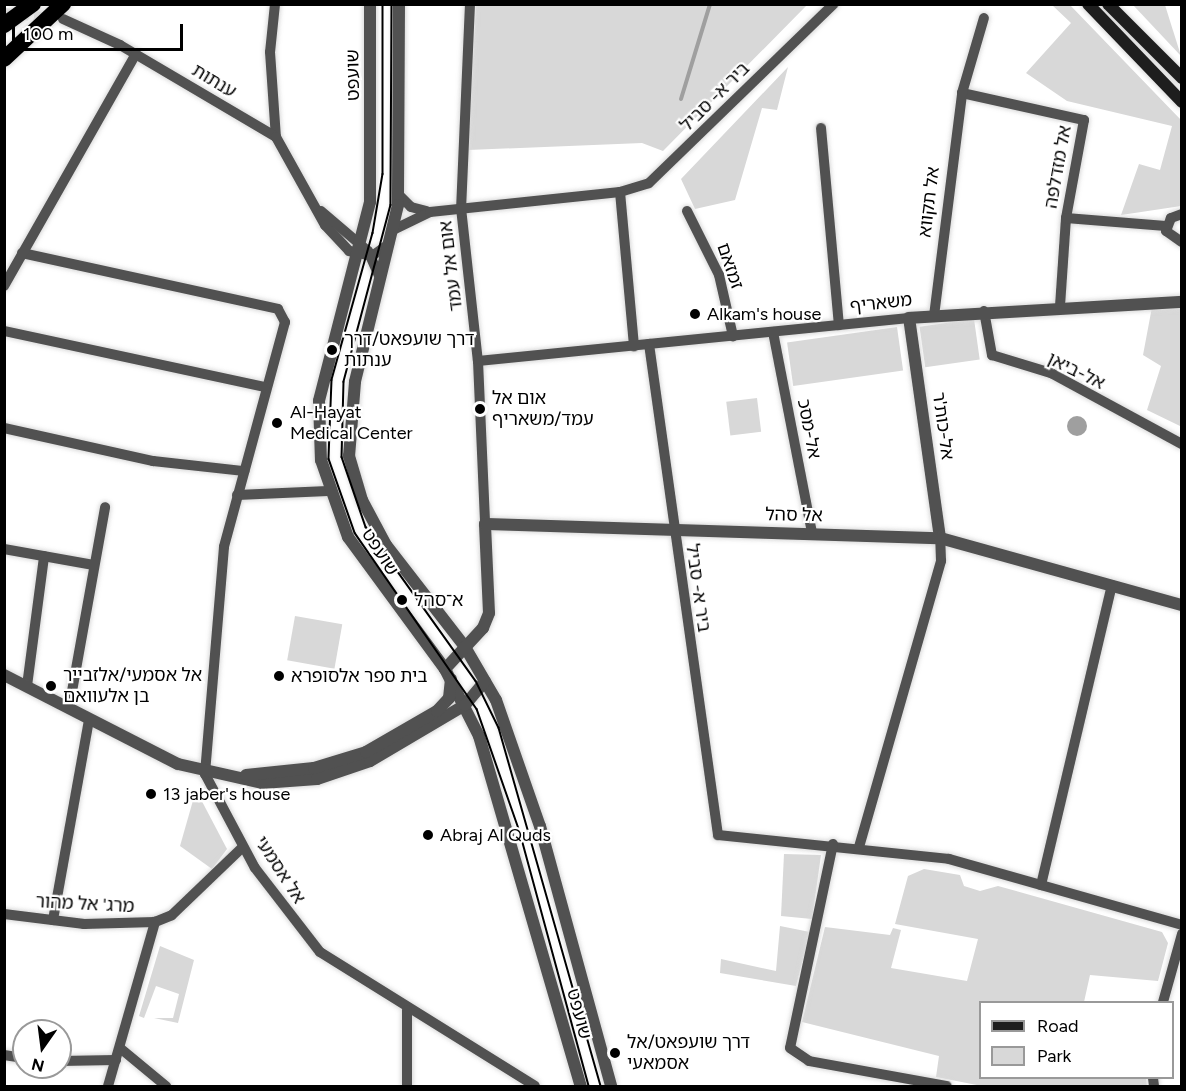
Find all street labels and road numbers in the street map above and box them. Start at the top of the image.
street label: שועפט [342,49,364,101]
street label: ביר א- סביל [676,58,754,136]
street label: ענתות [188,59,240,103]
street label: אל מזדלפה [1040,124,1076,210]
street label: אל תקווא [914,165,944,239]
street label: אום אל עמד [435,220,467,312]
street label: זמזאם [712,240,748,292]
street label: משאריף [849,289,913,317]
street label: אל-ביאן [1044,348,1108,394]
street label: אל-כות'ר [928,391,958,461]
street label: אל-מסכ [793,397,825,461]
street label: אל סהל [765,504,823,526]
street label: שועפט [357,525,403,579]
street label: ביר א- סביל [681,542,715,634]
street label: אל אסמעי [250,832,310,908]
street label: מרג' אל מהור [35,891,135,917]
street label: שועפט [562,986,596,1042]

